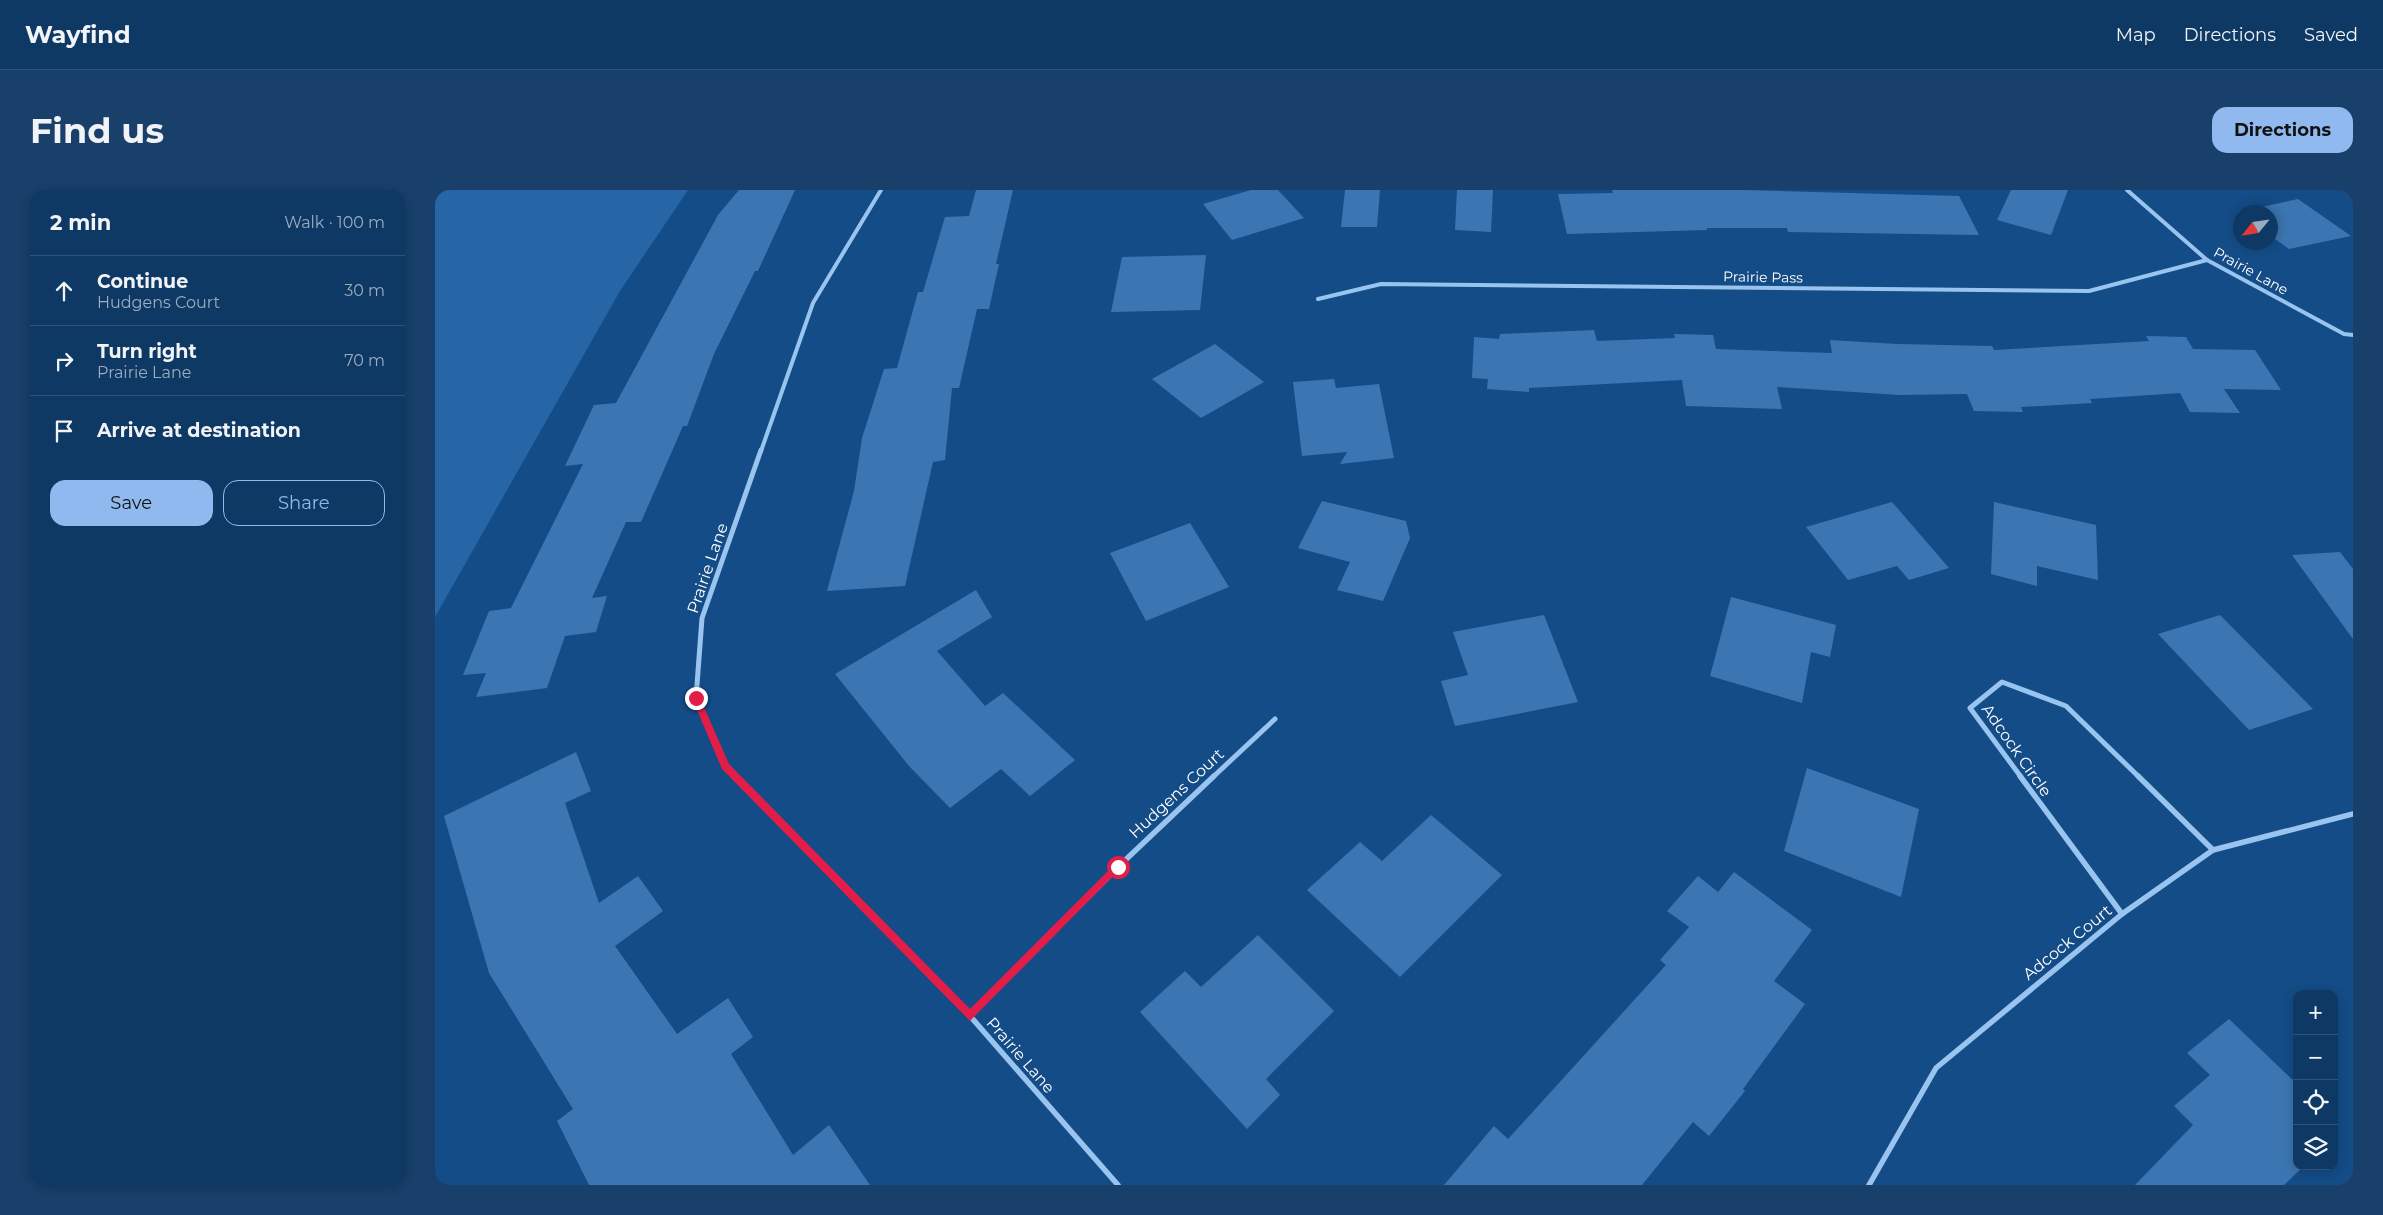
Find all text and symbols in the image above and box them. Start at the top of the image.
text: Wayfind [25,20,131,49]
text: Map [2116,24,2156,46]
text: Directions [2184,24,2276,46]
text: Saved [2304,24,2358,46]
button: Directions [2212,107,2353,153]
text: Find us [30,109,164,152]
north arrow [2233,205,2278,250]
text: 2 min [50,210,111,235]
text: Walk · 100 m [284,213,385,232]
street label: Prairie Lane [2210,243,2292,299]
street label: Prairie Pass [1723,267,1803,287]
text: Continue [97,270,188,293]
icon: ahead [50,277,78,305]
text: 30 m [344,281,385,300]
text: Hudgens Court [97,293,220,312]
text: Turn right [97,340,197,363]
icon: right [50,347,78,375]
text: 70 m [344,351,385,370]
text: Prairie Lane [97,363,191,382]
icon: arrive [50,417,78,445]
text: Arrive at destination [97,419,301,442]
button: Save [50,480,213,526]
button: Share [223,480,385,526]
street label: Prairie Lane [683,520,732,616]
route end [685,687,708,710]
street label: Adcock Circle [1978,700,2055,800]
street label: Hudgens Court [1125,744,1228,842]
route start [1107,856,1130,879]
street label: Adcock Court [2019,900,2116,984]
map controls [2293,990,2338,1170]
button: + [2293,990,2338,1035]
street label: Prairie Lane [982,1013,1059,1097]
button: − [2293,1035,2338,1080]
button: locate [2293,1080,2338,1125]
button: layers [2293,1125,2338,1170]

